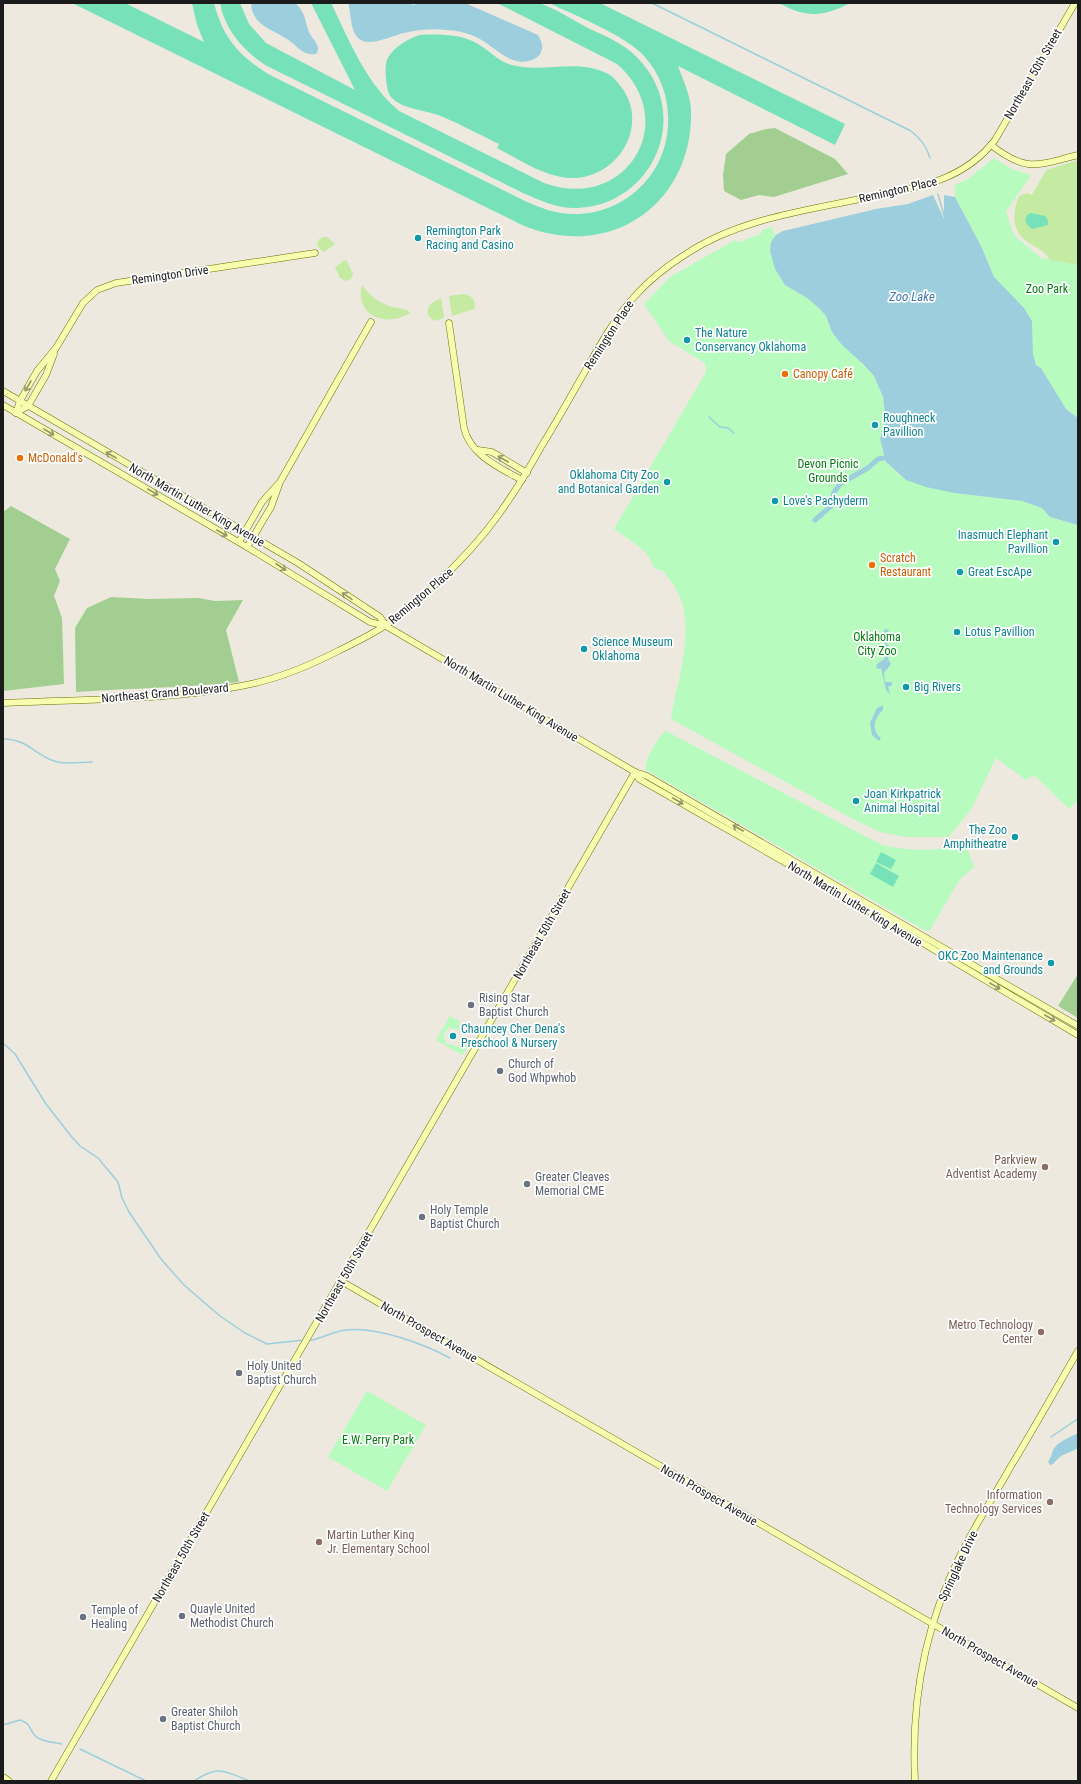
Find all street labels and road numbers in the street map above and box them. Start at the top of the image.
street label: Northeast 50th Street [1001,26,1065,122]
street label: Remington Place [858,174,939,206]
street label: Remington Drive [131,263,210,287]
street label: Remington Place [581,297,637,372]
street label: North Martin Luther King Avenue [127,460,268,550]
street label: Remington Place [386,565,456,627]
street label: North Martin Luther King Avenue [441,653,581,745]
street label: Northeast Grand Boulevard [101,680,229,706]
street label: North Martin Luther King Avenue [785,858,925,950]
street label: Northeast 50th Street [510,886,574,982]
street label: Northeast 50th Street [312,1229,376,1325]
street label: North Prospect Avenue [378,1299,480,1366]
street label: North Prospect Avenue [658,1462,760,1529]
street label: Northeast 50th Street [149,1509,213,1605]
street label: Springlake Drive [936,1528,981,1604]
street label: North Prospect Avenue [939,1624,1041,1691]

